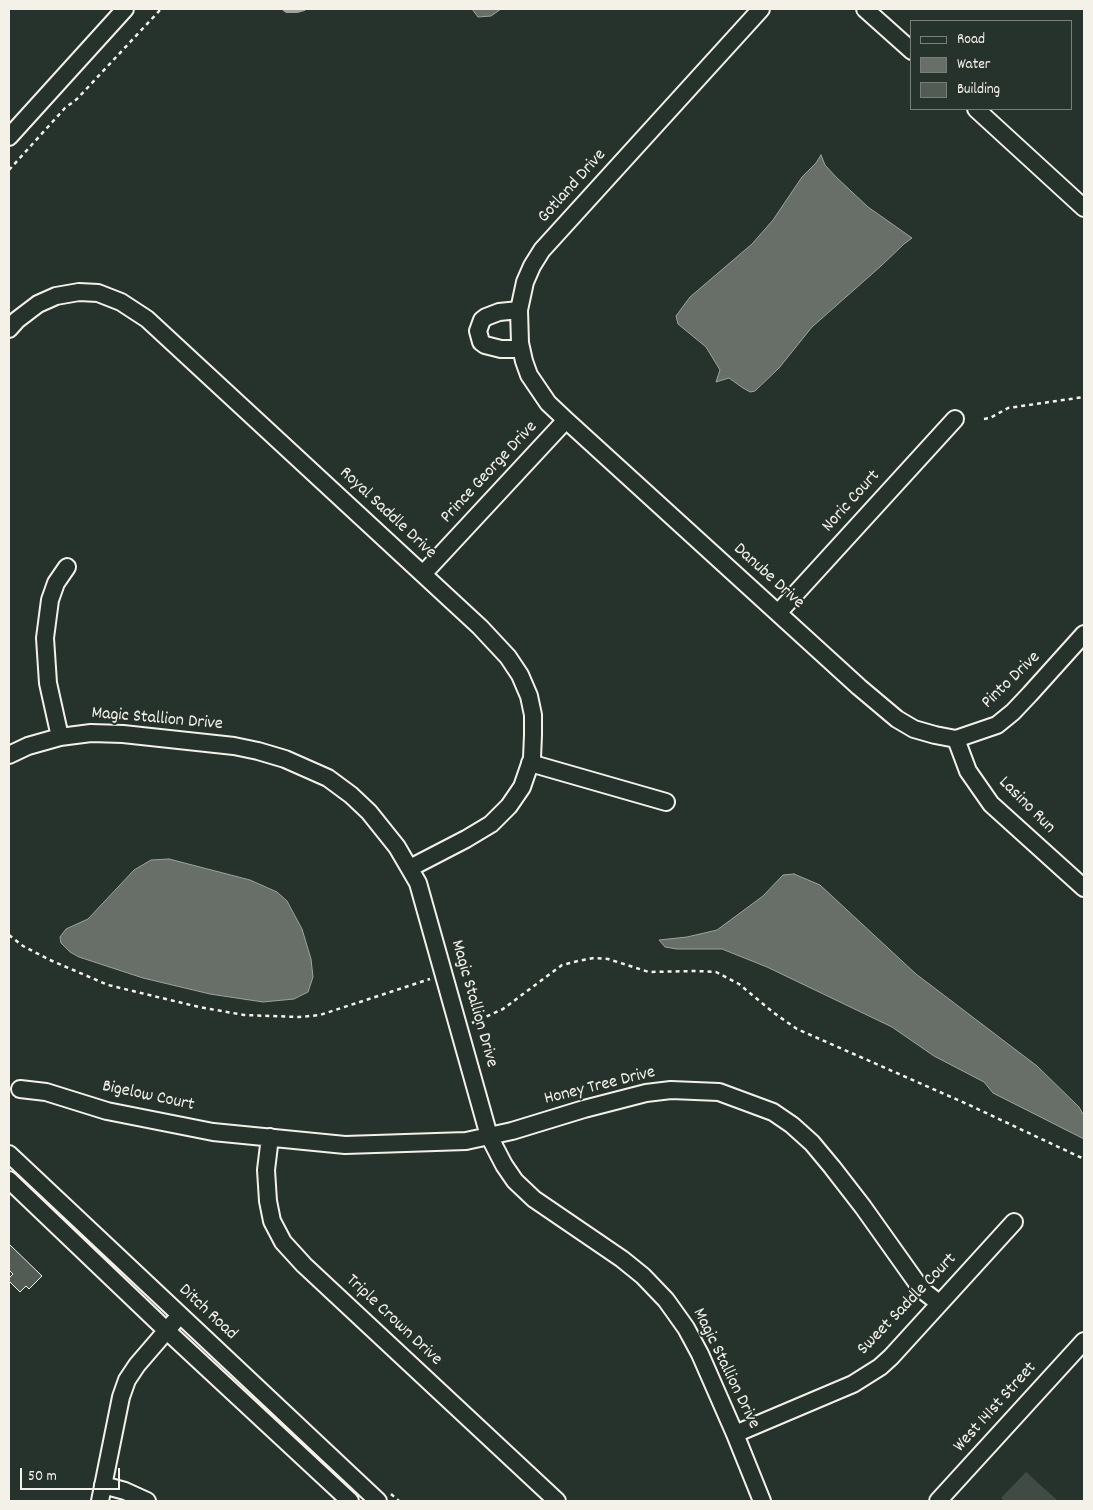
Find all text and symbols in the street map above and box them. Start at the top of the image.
legend [910,20,1073,110]
text: Road [957,29,985,51]
text: Water [957,54,990,76]
text: Building [957,79,1000,101]
street label: Gotland Drive [534,146,612,228]
street label: Prince George Drive [437,417,543,529]
street label: Royal Saddle Drive [334,463,440,565]
street label: Noric Court [818,466,886,538]
street label: Danube Drive [728,539,808,615]
street label: Pinto Drive [978,648,1046,714]
street label: Magic Stallion Drive [91,704,223,736]
street label: Lasino Run [993,773,1059,839]
street label: Magic Stallion Drive [444,938,502,1070]
street label: Honey Tree Drive [542,1063,658,1111]
street label: Bigelow Court [100,1077,196,1117]
street label: Sweet Saddle Court [854,1249,962,1361]
street label: Triple Crown Drive [340,1271,446,1371]
street label: Ditch Road [173,1280,241,1346]
street label: Magic Stallion Drive [686,1305,764,1433]
street label: West 141st Street [950,1358,1042,1458]
scale bar [22,1458,122,1490]
text: 50 m [28,1466,57,1488]

